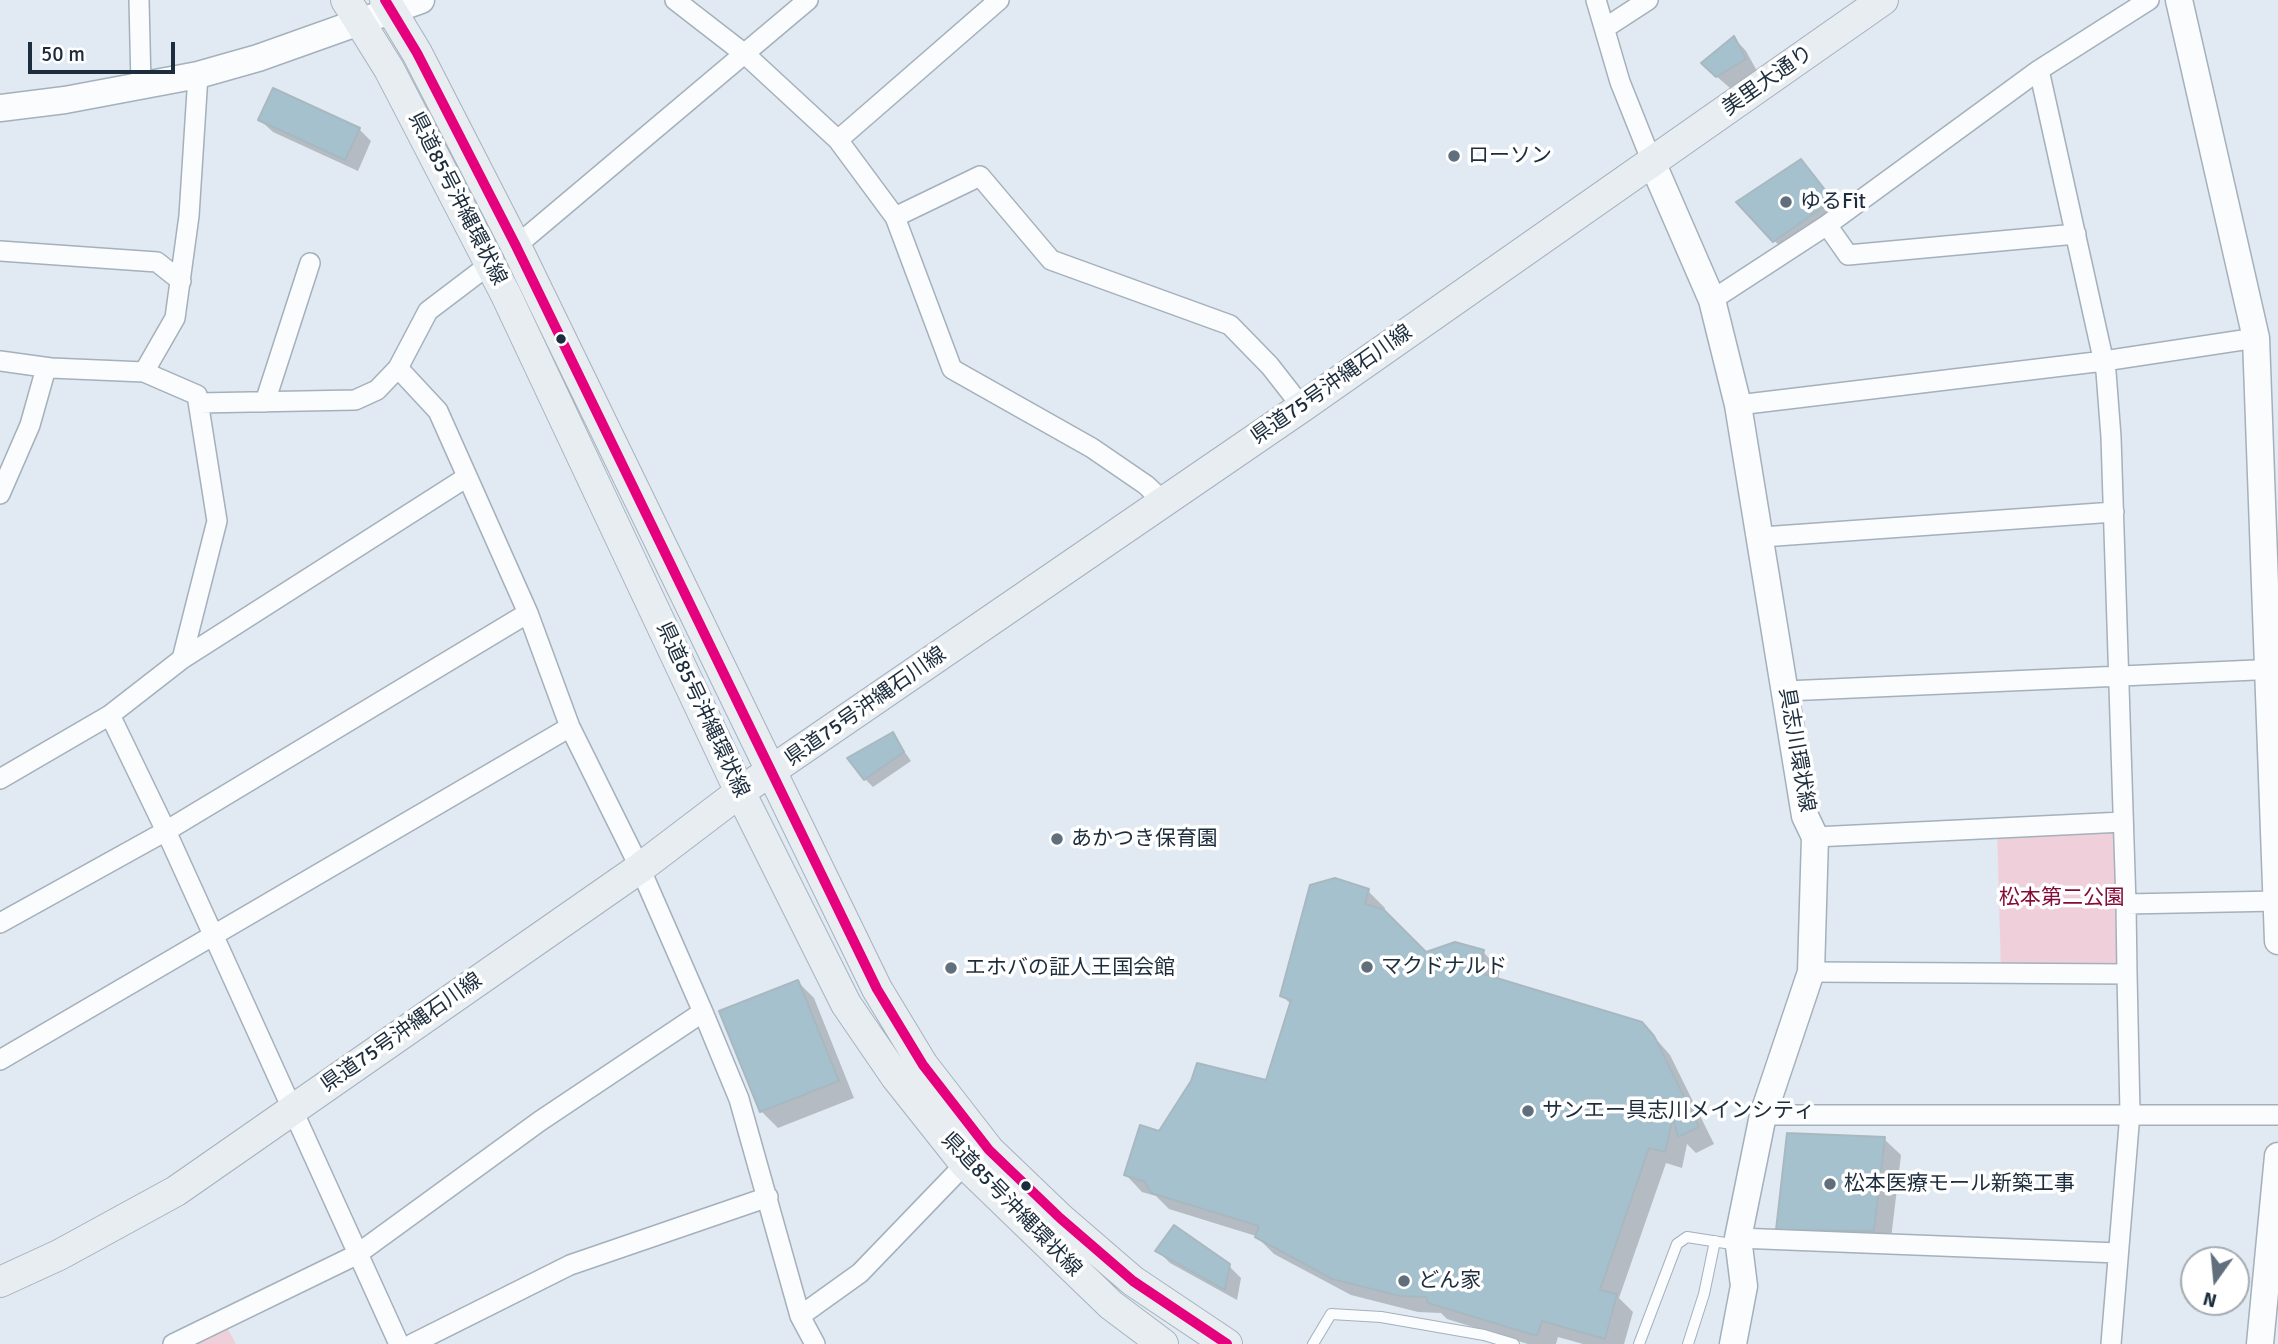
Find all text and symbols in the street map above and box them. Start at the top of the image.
scale bar [32,28,178,72]
text: 50 m [41,41,85,67]
street label: 美里大通り [1718,41,1818,121]
street label: 県道85号沖縄環状線 [402,108,512,290]
place label: ローソン [1468,143,1552,169]
marker: ローソン [1446,148,1462,164]
place label: ゆるFit [1800,189,1866,215]
marker: ゆるFit [1778,194,1794,210]
street label: 県道75号沖縄石川線 [1247,320,1417,450]
unlabelled marker [554,332,568,346]
street label: 県道85号沖縄環状線 [650,618,754,802]
street label: 県道75号沖縄石川線 [781,642,951,772]
street label: 具志川環状線 [1773,686,1819,814]
place label: あかつき保育園 [1071,826,1218,852]
marker: あかつき保育園 [1049,831,1065,847]
park label: 松本第二公園 [1999,885,2125,911]
place label: マクドナルド [1381,954,1507,980]
place label: エホバの証人王国会館 [965,955,1175,981]
marker: マクドナルド [1359,959,1375,975]
marker: エホバの証人王国会館 [943,960,959,976]
street label: 県道75号沖縄石川線 [317,968,487,1098]
place label: サンエー具志川メインシティ [1542,1098,1815,1124]
marker: サンエー具志川メインシティ [1520,1103,1536,1119]
street label: 県道85号沖縄環状線 [936,1128,1086,1282]
place label: 松本医療モール新築工事 [1844,1171,2075,1197]
marker: 松本医療モール新築工事 [1822,1176,1838,1192]
unlabelled marker [1019,1179,1033,1193]
north arrow [2180,1246,2250,1316]
place label: どん家 [1418,1268,1481,1294]
marker: どん家 [1396,1273,1412,1289]
text: N [2201,1286,2220,1313]

